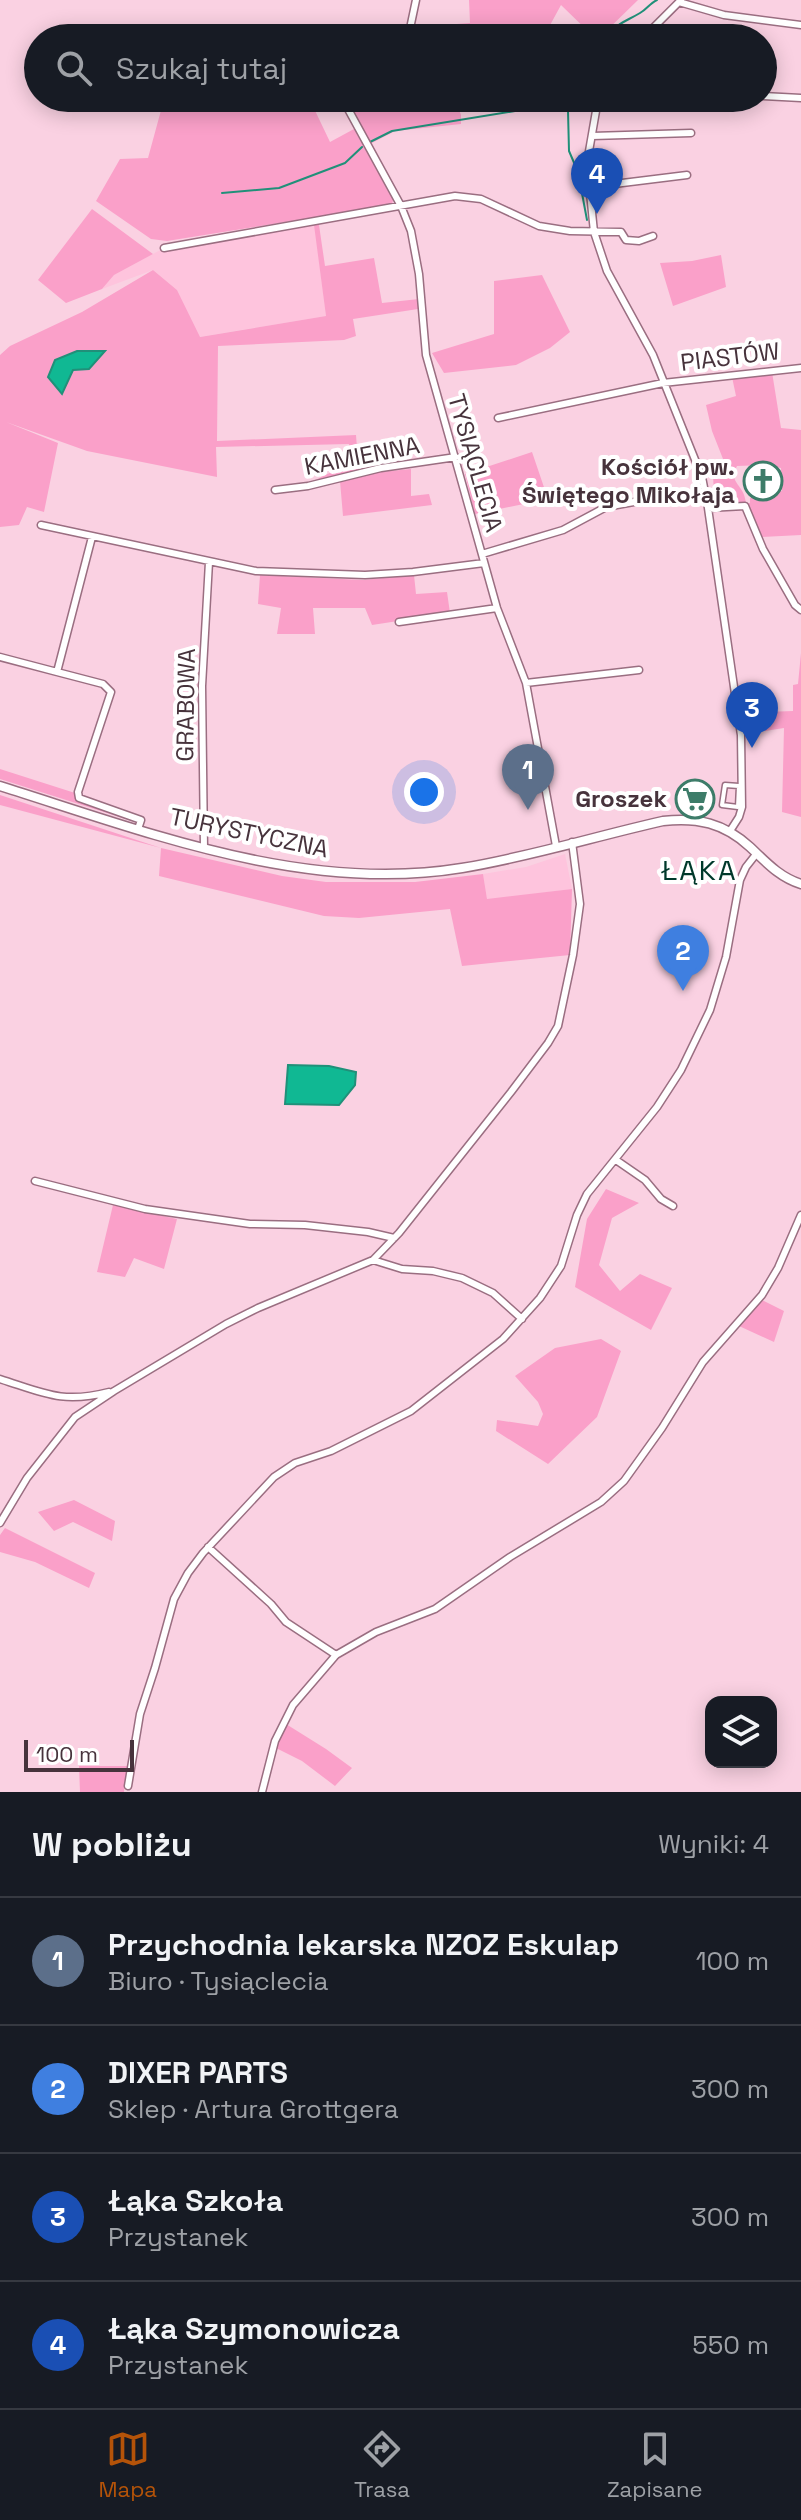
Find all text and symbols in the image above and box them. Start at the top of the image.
search box [24,24,777,112]
icon: search [52,46,96,90]
text: Szukaj tutaj [116,49,287,88]
pin: 4 [571,148,623,214]
street label: PIASTÓW [679,335,781,378]
street label: TYSIĄCLECIA [441,390,510,535]
street label: KAMIENNA [302,429,422,482]
place label: Kościół pw. Świętego Mikołaja [522,451,735,510]
church icon: Kościół pw. Świętego Mikołaja [742,460,784,502]
street label: GRABOWA [169,648,202,762]
pin: 3 [726,682,778,748]
pin: 1 [502,744,554,810]
your location [404,772,444,812]
supermarket icon: Groszek [674,778,716,820]
place label: Groszek [575,783,667,814]
street label: TURYSTYCZNA [167,801,331,864]
district label: ŁĄKA [660,852,738,888]
pin: 2 [657,925,709,991]
map controls [705,1696,777,1768]
button: layers [705,1696,777,1768]
scale bar [24,1736,134,1772]
text: 100 m [36,1740,98,1768]
text: W pobliżu [32,1823,192,1866]
text: Wyniki: 4 [658,1827,769,1861]
text: Przychodnia lekarska NZOZ Eskulap [108,1925,619,1964]
text: 1 [52,1944,64,1978]
text: 100 m [696,1944,769,1978]
text: Biuro · Tysiąclecia [108,1964,328,1998]
text: DIXER PARTS [108,2053,288,2092]
text: 2 [50,2072,66,2106]
text: 300 m [691,2072,769,2106]
text: Sklep · Artura Grottgera [108,2092,399,2126]
text: Łąka Szkoła [108,2181,283,2220]
text: 3 [50,2200,66,2234]
text: 300 m [691,2200,769,2234]
text: Przystanek [108,2220,248,2254]
text: Łąka Szymonowicza [108,2309,400,2348]
text: 4 [50,2328,66,2362]
text: 550 m [692,2328,769,2362]
text: Przystanek [108,2348,248,2382]
tab: Mapa [99,2427,157,2503]
tab: Trasa [354,2427,410,2503]
tab: Zapisane [607,2427,703,2503]

